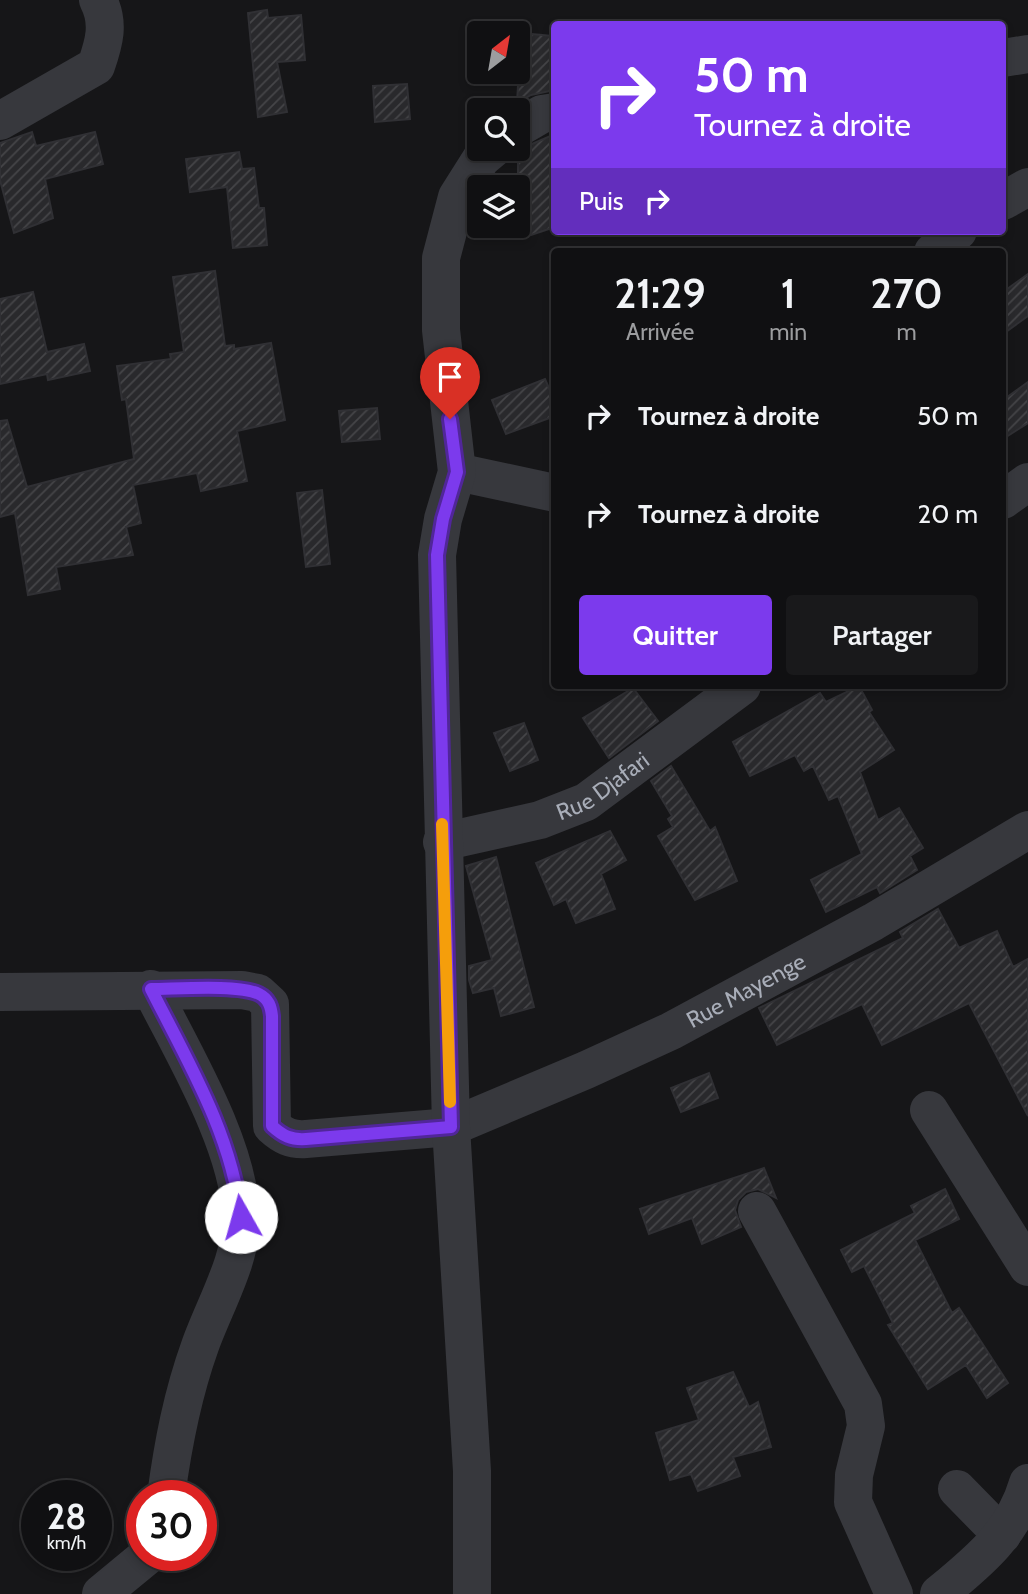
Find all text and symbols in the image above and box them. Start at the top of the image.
north arrow [467,21,530,84]
map controls [467,21,530,238]
text: 50 m [694,45,809,104]
icon: right [579,49,670,140]
button: search [467,98,530,161]
text: Tournez à droite [694,105,911,144]
button: layers [467,175,530,238]
icon: right [638,182,676,220]
text: Puis [579,185,624,217]
text: 21:29 [614,267,706,319]
text: 1 [781,267,796,319]
text: 270 [870,267,943,319]
text: Arrivée [626,318,694,346]
text: min [769,318,807,346]
text: m [896,318,917,346]
pin [420,347,480,419]
icon: arrive [431,358,469,396]
icon: right [579,397,617,435]
text: Tournez à droite [638,400,820,432]
text: 50 m [917,400,978,432]
icon: right [579,495,617,533]
text: Tournez à droite [638,498,820,530]
text: 20 m [918,498,978,530]
button: Quitter [579,595,772,675]
button: Partager [786,595,978,675]
street label: Rue Djafari [552,746,655,826]
street label: Rue Mayenge [682,947,811,1034]
position arrow [204,1180,278,1254]
speed limit sign: 30 [126,1480,217,1571]
text: 28 [47,1495,86,1538]
text: km/h [47,1532,86,1554]

